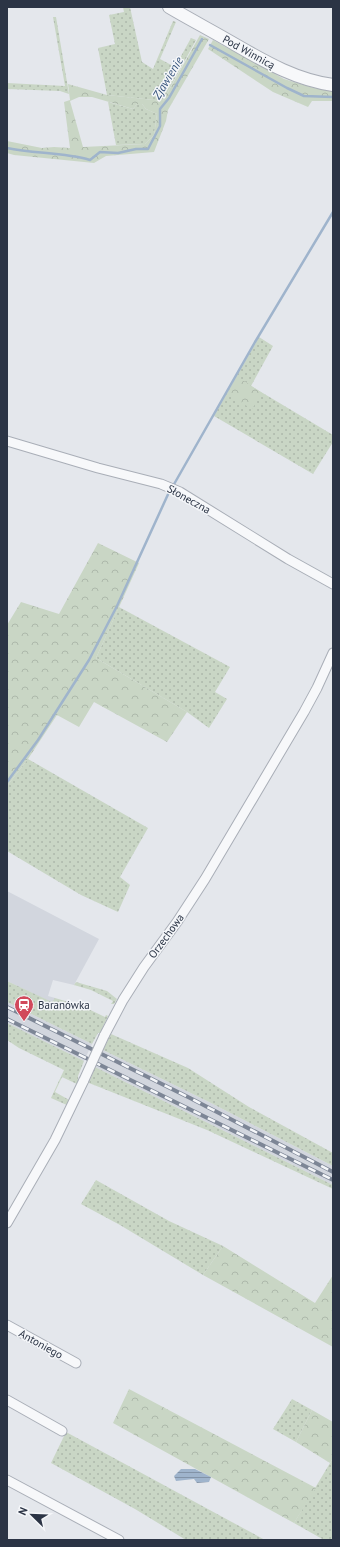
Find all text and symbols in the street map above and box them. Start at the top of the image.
street label: Pod Winnicą [220,32,278,72]
water label: Zjawienie [149,53,186,103]
street label: Słoneczna [165,481,213,517]
street label: Orzechowa [145,911,187,961]
station icon: Baranówka [13,994,35,1022]
place label: Baranówka [38,998,90,1012]
street label: Antoniego [17,1326,66,1362]
north arrow [12,1495,52,1535]
text: N [15,1505,31,1517]

